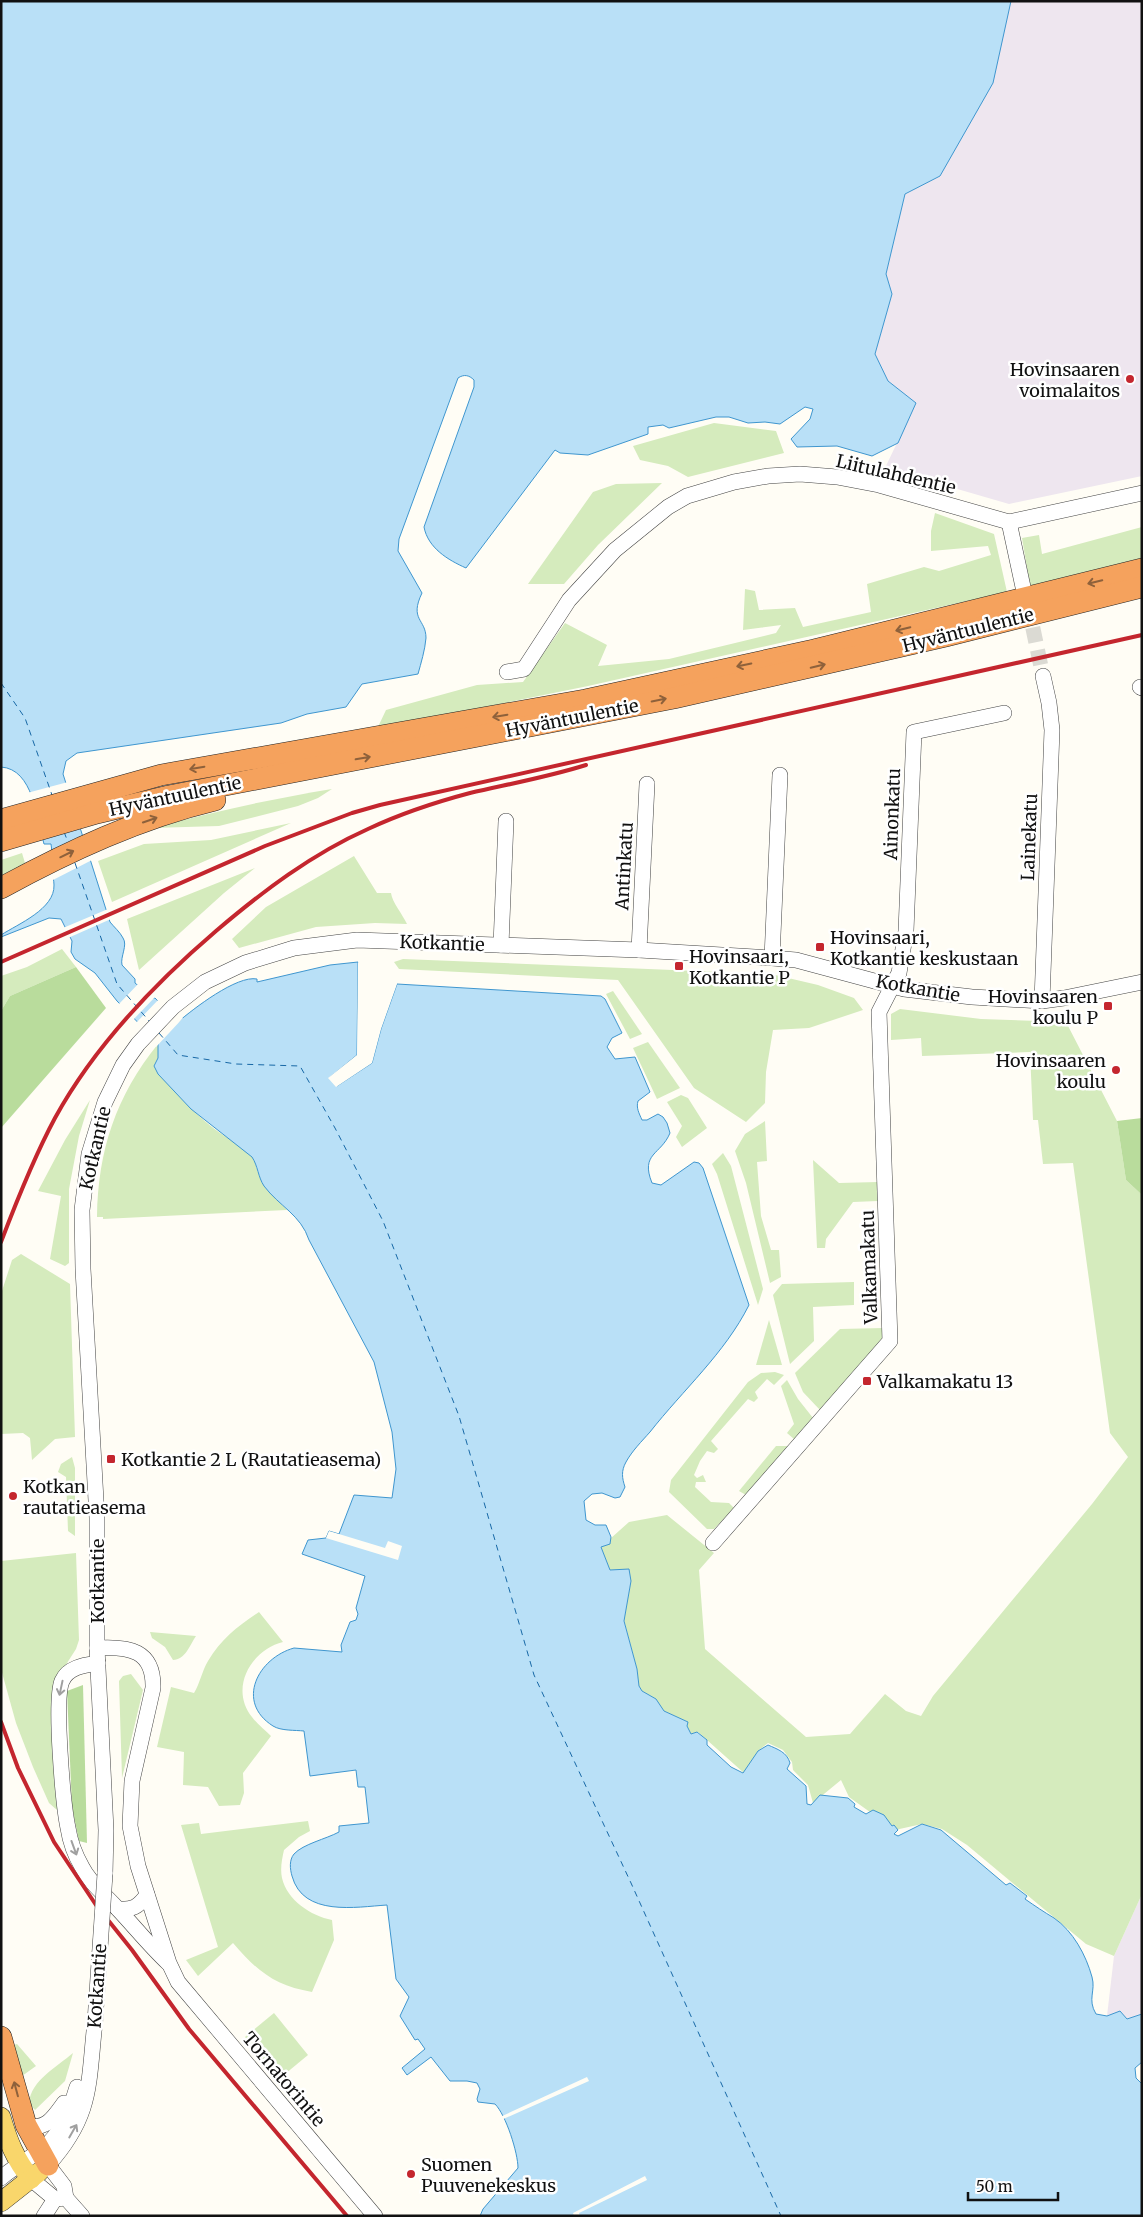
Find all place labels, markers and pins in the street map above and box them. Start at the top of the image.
place label: Hovinsaaren voimalaitos [1010,358,1120,402]
marker: Hovinsaaren voimalaitos [1124,373,1136,385]
place label: Hovinsaari, Kotkantie keskustaan [830,926,1018,970]
marker: Hovinsaari, Kotkantie keskustaan [814,941,826,953]
place label: Hovinsaari, Kotkantie P [689,945,790,989]
marker: Hovinsaari, Kotkantie P [673,960,685,972]
place label: Hovinsaaren koulu P [988,985,1098,1029]
marker: Hovinsaaren koulu P [1102,1000,1114,1012]
place label: Hovinsaaren koulu [996,1049,1106,1093]
marker: Hovinsaaren koulu [1110,1064,1122,1076]
place label: Valkamakatu 13 [876,1370,1013,1393]
marker: Valkamakatu 13 [861,1375,873,1387]
place label: Kotkantie 2 L (Rautatieasema) [121,1448,381,1471]
marker: Kotkantie 2 L (Rautatieasema) [105,1453,117,1465]
place label: Kotkan rautatieasema [23,1475,146,1519]
marker: Kotkan rautatieasema [7,1490,19,1502]
place label: Suomen Puuvenekeskus [421,2153,556,2197]
marker: Suomen Puuvenekeskus [405,2168,417,2180]

